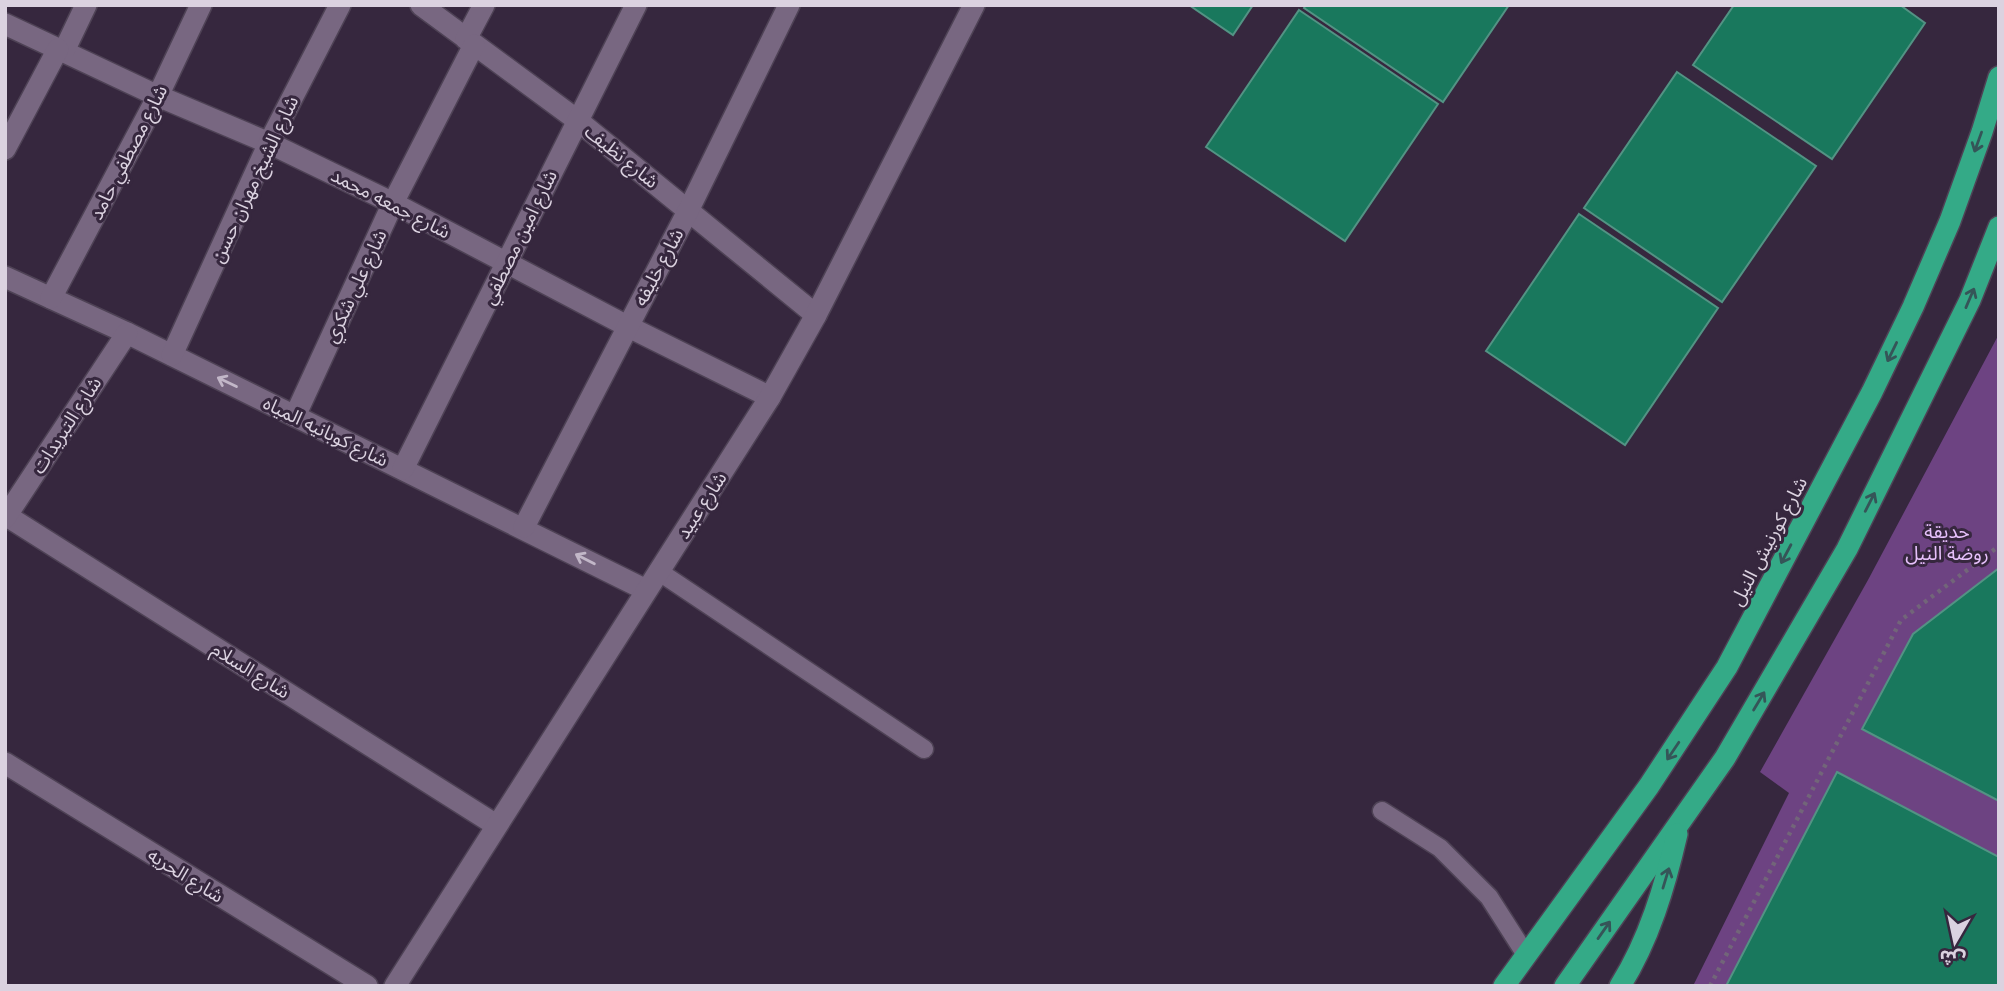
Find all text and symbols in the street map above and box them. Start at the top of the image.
street label: شارع مصطفي حامد [85,81,175,225]
street label: شارع الشيخ مهران حسن [206,92,306,268]
street label: شارع نظيف [579,120,663,195]
one-way arrow [1971,131,1983,153]
street label: شارع جمعه محمد [326,163,454,245]
street label: شارع امين مصطفي [477,166,565,310]
street label: شارع خليفه [628,225,690,311]
street label: شارع علي شكري [319,226,395,348]
one-way arrow [1964,288,1977,309]
one-way arrow [1884,341,1898,362]
street label: شارع التبريدات [27,372,108,479]
one-way arrow [217,375,238,389]
street label: شارع كوبانيه المياه [259,391,392,473]
street label: شارع عبيد [671,468,733,544]
street label: شارع كورنيش النيل [1725,473,1814,611]
one-way arrow [1864,493,1878,513]
park label: حديقة روضة النيل [1905,520,1989,565]
one-way arrow [1779,543,1793,564]
one-way arrow [575,551,596,565]
street label: شارع السلام [206,637,294,706]
one-way arrow [1752,691,1766,711]
one-way arrow [1665,741,1680,760]
street label: شارع الحريه [142,843,228,909]
one-way arrow [1660,867,1673,889]
north arrow [1920,907,1990,977]
one-way arrow [1597,921,1611,940]
text: ش [1938,945,1967,972]

